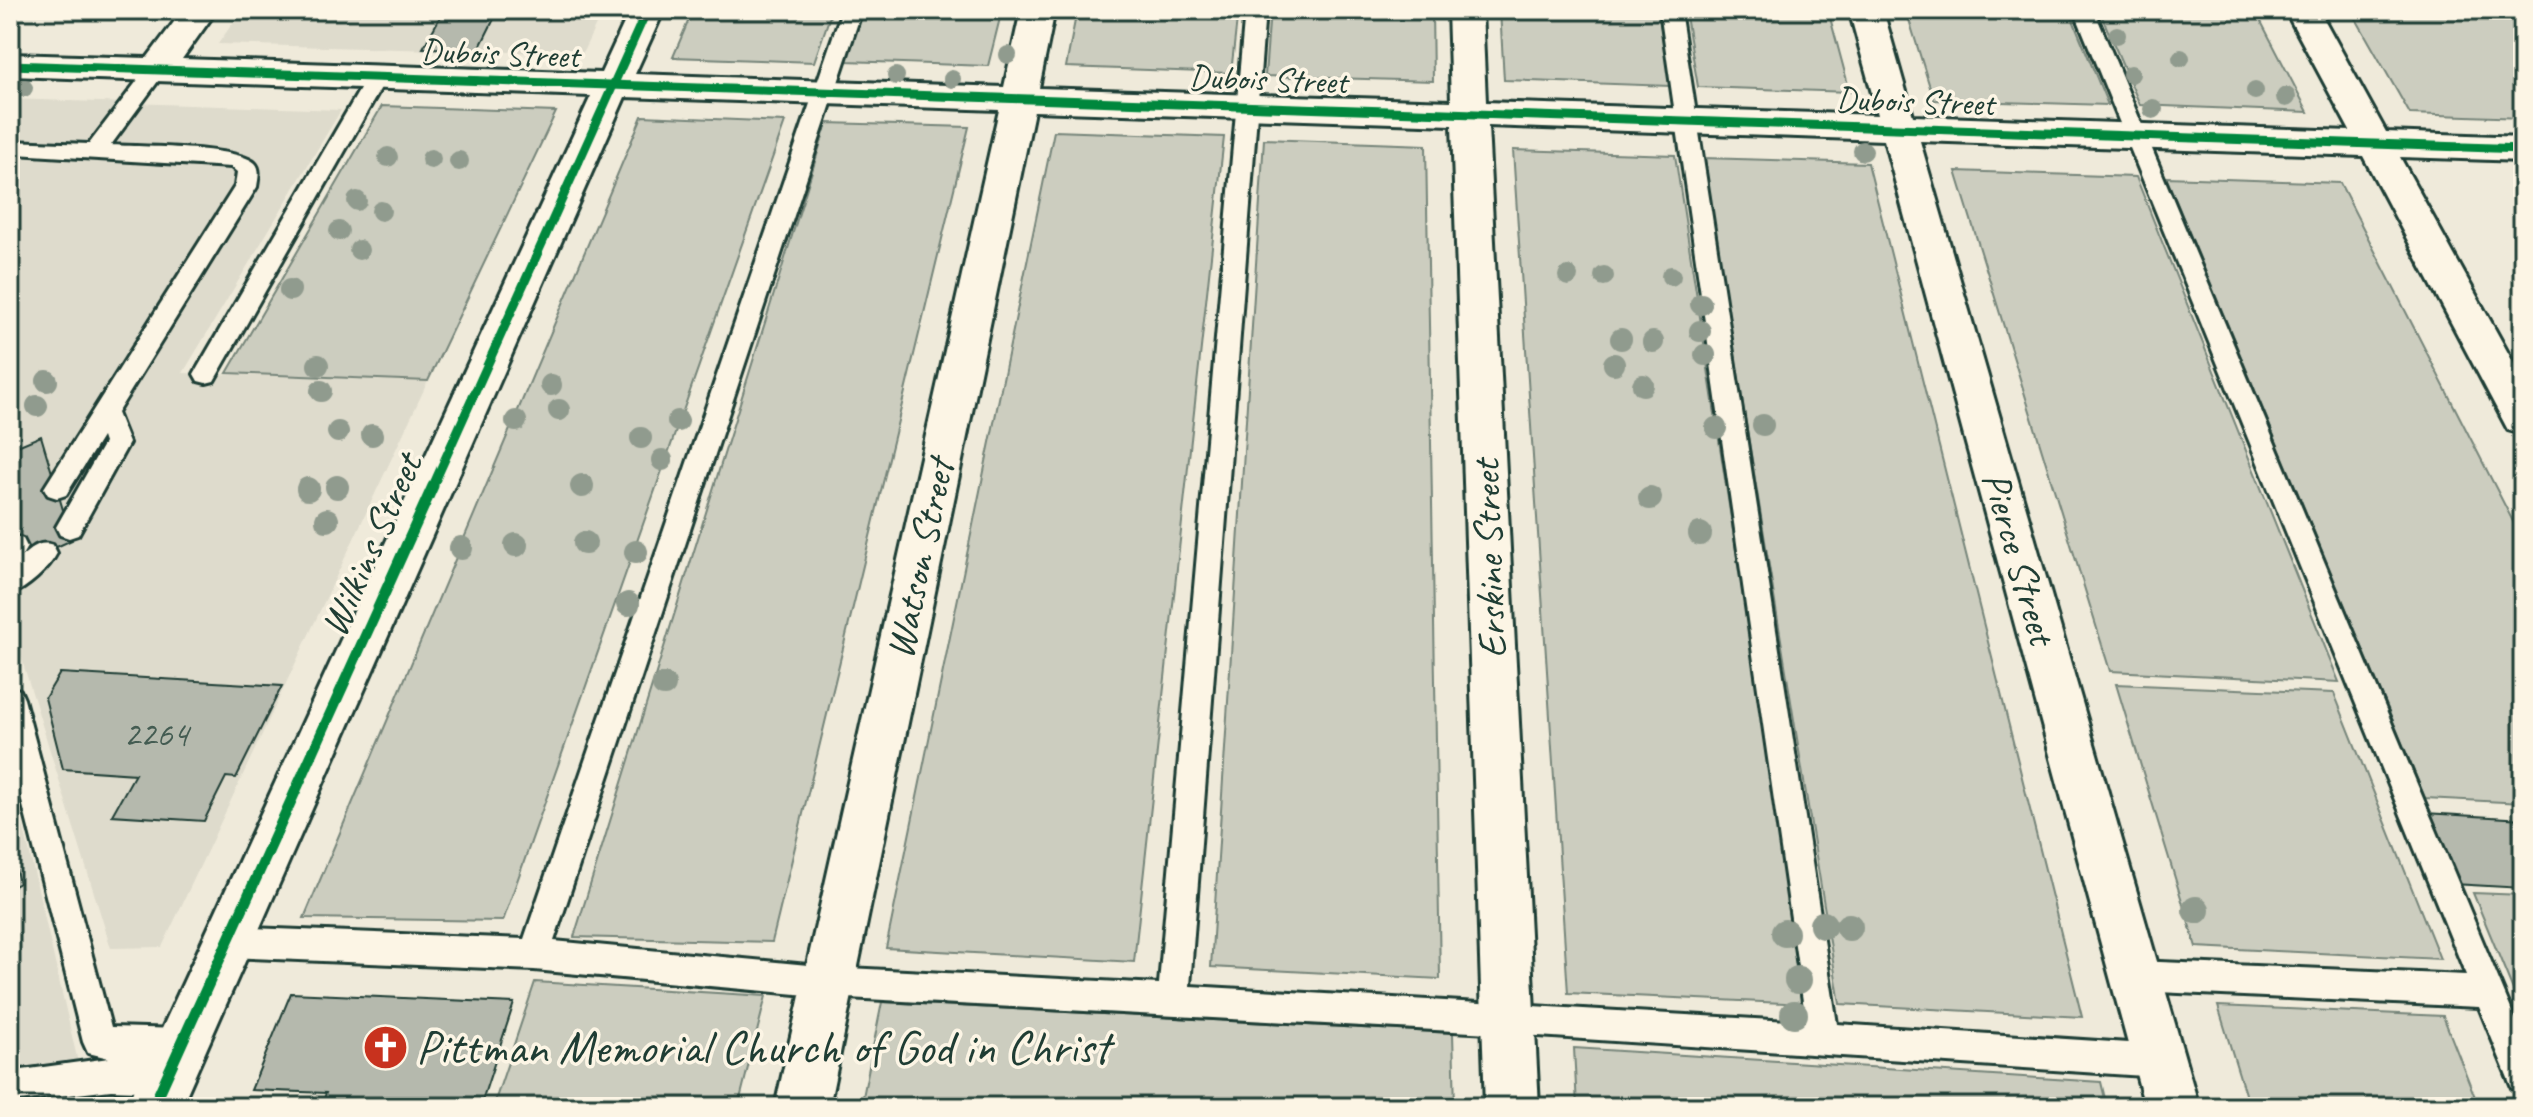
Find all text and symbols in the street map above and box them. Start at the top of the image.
street label: Dubois Street [420,29,584,77]
street label: Dubois Street [1188,55,1352,103]
street label: Dubois Street [1835,77,1999,125]
street label: Wilkins Street [309,443,435,644]
street label: Watson Street [875,449,967,663]
street label: Erskine Street [1460,455,1517,659]
street label: Pierce Street [1971,466,2068,654]
house number: 2264 [124,711,192,757]
place label: Pittman Memorial Church of God in Christ [416,1017,1116,1077]
church icon: Pittman Memorial Church of God in Christ [361,1023,409,1071]

